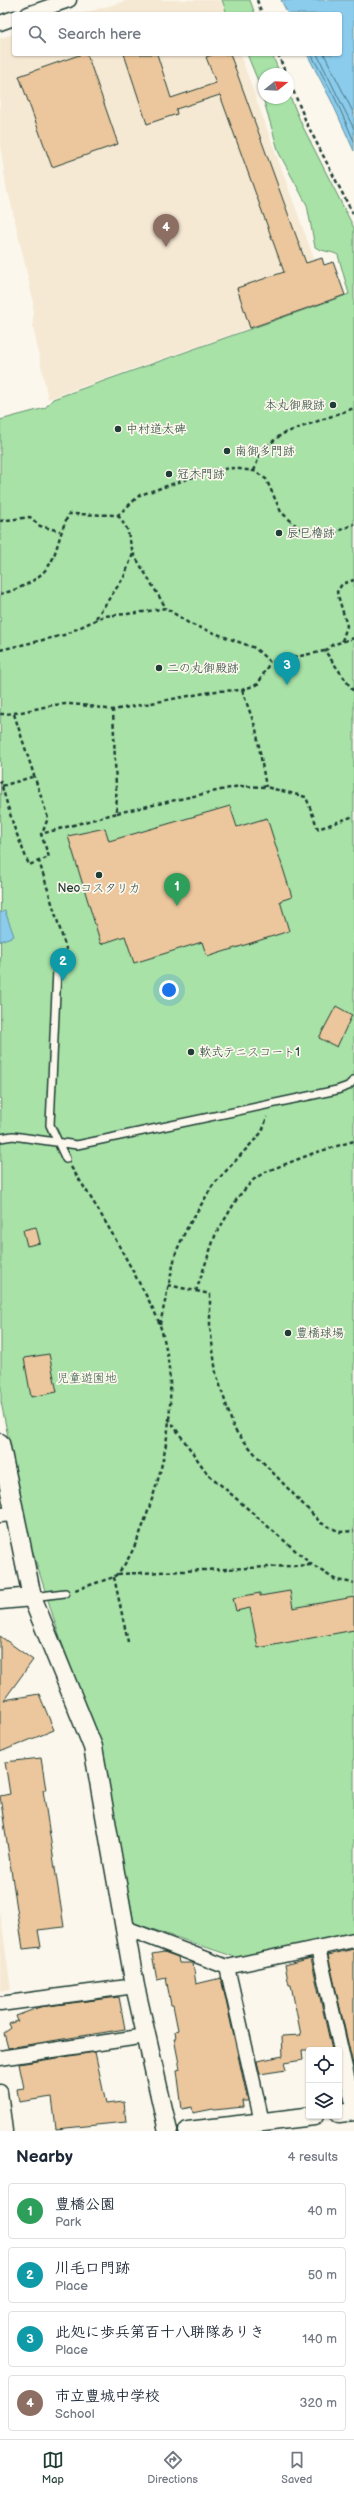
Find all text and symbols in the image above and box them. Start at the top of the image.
search box [12,12,342,56]
icon: search [26,23,48,45]
text: Search here [58,25,141,44]
north arrow [258,68,294,104]
pin: 4 [153,214,179,247]
place label: 本丸御殿跡 [265,398,325,413]
marker: 本丸御殿跡 [328,400,338,410]
place label: 中村道太碑 [126,422,186,437]
marker: 中村道太碑 [113,424,123,434]
place label: 南御多門跡 [235,444,295,459]
marker: 南御多門跡 [222,446,232,456]
place label: 冠木門跡 [177,467,225,482]
marker: 冠木門跡 [164,469,174,479]
place label: 辰巳櫓跡 [287,526,335,541]
marker: 辰巳櫓跡 [274,528,284,538]
pin: 3 [274,652,300,685]
place label: 二の丸御殿跡 [167,661,239,676]
marker: 二の丸御殿跡 [154,663,164,673]
marker: Neoコスタリカ [94,870,104,880]
pin: 1 [164,873,190,906]
place label: Neoコスタリカ [57,881,141,896]
pin: 2 [50,948,76,981]
your location [159,980,179,1000]
place label: 軟式テニスコート1 [199,1045,300,1060]
marker: 軟式テニスコート1 [186,1047,196,1057]
place label: 豊橋球場 [296,1326,344,1341]
marker: 豊橋球場 [283,1328,293,1338]
park label: 児童遊園地 [57,1371,117,1386]
map controls [306,2047,342,2119]
button: locate [306,2047,342,2083]
button: layers [306,2083,342,2119]
text: Nearby [16,2147,73,2167]
text: 4 results [288,2149,338,2165]
text: 豊橋公園 [55,2195,115,2214]
text: 1 [27,2203,33,2219]
text: 40 m [307,2203,337,2219]
text: Park [55,2214,81,2230]
text: 川毛口門跡 [55,2259,130,2278]
text: 2 [26,2267,34,2283]
text: 50 m [308,2267,337,2283]
text: Place [55,2278,88,2294]
text: 此処に歩兵第百十八聠隊ありき [55,2323,265,2342]
text: 3 [26,2331,34,2347]
text: 140 m [302,2331,337,2347]
text: Place [55,2342,88,2358]
text: 市立豊城中学校 [55,2387,160,2406]
text: 4 [26,2395,34,2411]
text: 320 m [299,2395,337,2411]
text: School [55,2406,95,2422]
tab: Map [42,2449,64,2486]
tab: Directions [147,2449,198,2486]
tab: Saved [281,2449,312,2486]

